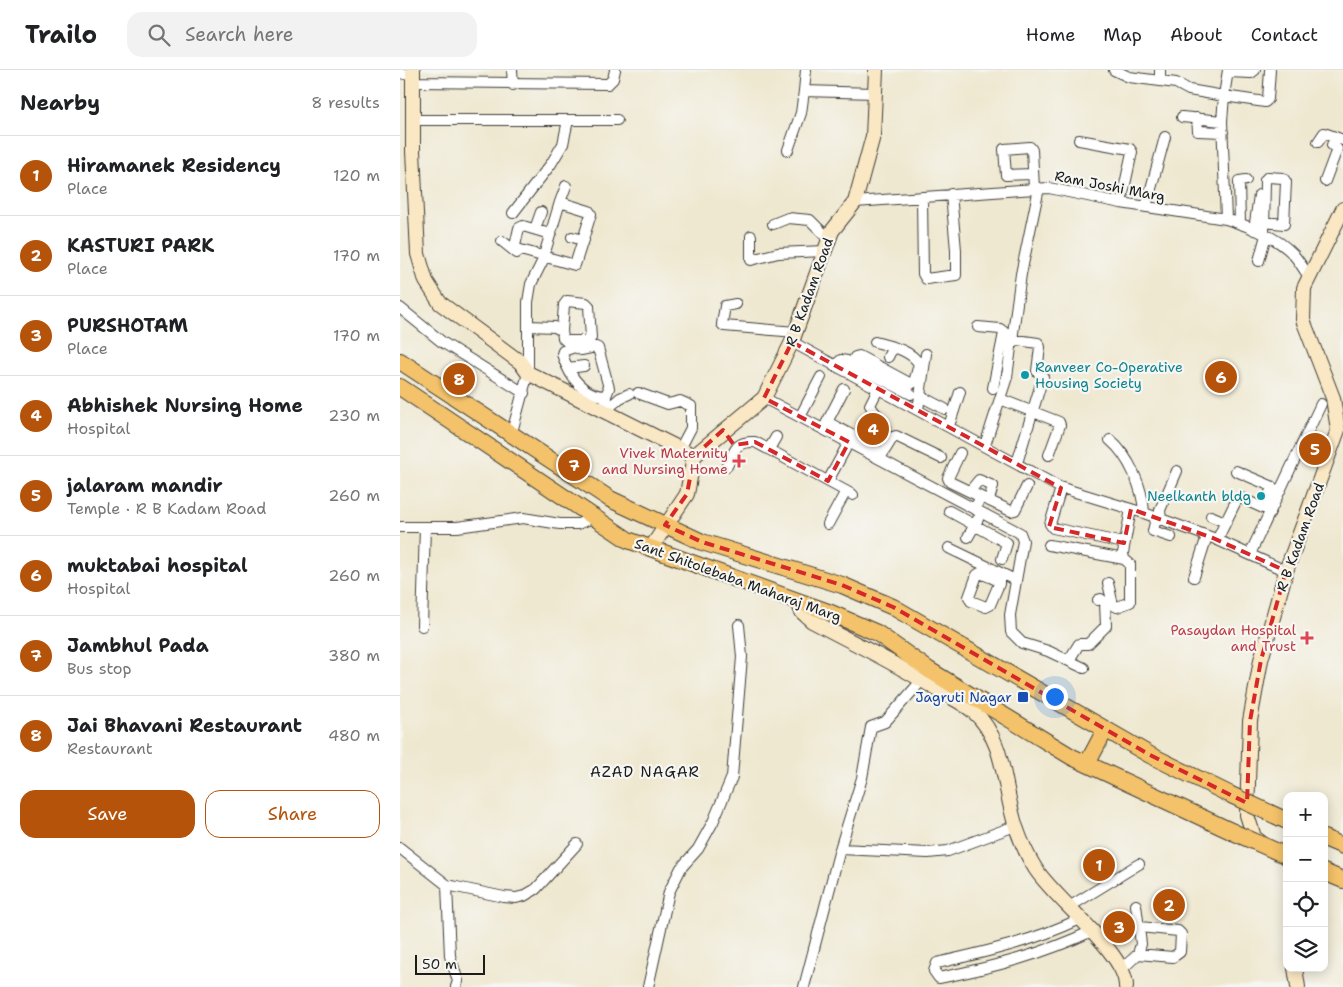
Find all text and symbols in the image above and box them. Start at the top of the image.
search box [127,12,477,57]
text: Trailo [25,19,97,51]
icon: search [145,21,173,49]
text: Search here [185,22,294,47]
text: Home [1026,23,1075,47]
text: Map [1103,23,1142,47]
text: About [1170,23,1223,47]
text: Contact [1251,23,1318,47]
text: Nearby [20,89,100,117]
text: 8 results [311,92,380,113]
text: Hiramanek Residency [67,153,281,178]
text: 1 [32,165,40,186]
text: 120 m [333,165,380,186]
street label: Ram Joshi Marg [1053,166,1167,206]
text: Place [67,178,108,199]
text: KASTURI PARK [67,233,214,258]
street label: R B Kadam Road [781,235,837,349]
text: 2 [30,245,42,266]
text: 170 m [333,245,380,266]
text: Place [67,258,108,279]
text: PURSHOTAM [67,313,188,338]
text: 3 [30,325,42,346]
text: 170 m [333,325,380,346]
text: Place [67,338,108,359]
place label: Ranveer Co-Operative Housing Society [1035,358,1183,392]
pin: 6 [1205,358,1237,396]
pin: 8 [443,360,475,398]
marker: Ranveer Co-Operative Housing Society [1019,369,1031,381]
text: Abhishek Nursing Home [67,393,303,418]
text: 4 [30,405,42,426]
text: 230 m [328,405,380,426]
pin: 4 [857,410,889,448]
text: Hospital [67,418,130,439]
pin: 5 [1299,430,1331,468]
place label: Vivek Maternity and Nursing Home [602,444,728,478]
pin: 7 [558,446,590,484]
marker: Vivek Maternity and Nursing Home [732,454,746,468]
text: jalaram mandir [67,473,223,498]
street label: R B Kadam Road [1272,480,1328,594]
text: 5 [31,485,41,506]
text: 260 m [328,485,380,506]
place label: Neelkanth bldg [1147,487,1251,505]
marker: Neelkanth bldg [1255,490,1267,502]
text: Temple · R B Kadam Road [67,498,266,519]
street label: Sant Shitolebaba Maharaj Marg [632,534,844,626]
text: muktabai hospital [67,553,248,578]
text: 6 [30,565,42,586]
text: 260 m [328,565,380,586]
text: Hospital [67,578,130,599]
place label: Pasaydan Hospital and Trust [1170,621,1297,655]
marker: Pasaydan Hospital and Trust [1300,631,1314,645]
text: Jambhul Pada [67,633,209,658]
text: 7 [30,645,42,666]
text: 380 m [328,645,380,666]
text: Bus stop [67,658,132,679]
your location [1042,684,1068,710]
place label: Jagruti Nagar [915,688,1012,706]
marker: Jagruti Nagar [1016,690,1030,704]
text: Jai Bhavani Restaurant [67,713,302,738]
text: 8 [30,725,42,746]
text: 480 m [328,725,380,746]
text: Restaurant [67,738,153,759]
district label: AZAD NAGAR [590,762,700,782]
button: Save [20,790,195,838]
button: Share [205,790,380,838]
map controls [1283,792,1328,972]
button: + [1283,792,1328,837]
button: − [1283,837,1328,882]
pin: 1 [1083,846,1115,884]
button: locate [1283,882,1328,927]
pin: 2 [1153,886,1185,924]
pin: 3 [1103,908,1135,946]
button: layers [1283,927,1328,972]
scale bar [415,952,485,975]
text: 50 m [422,955,457,973]

